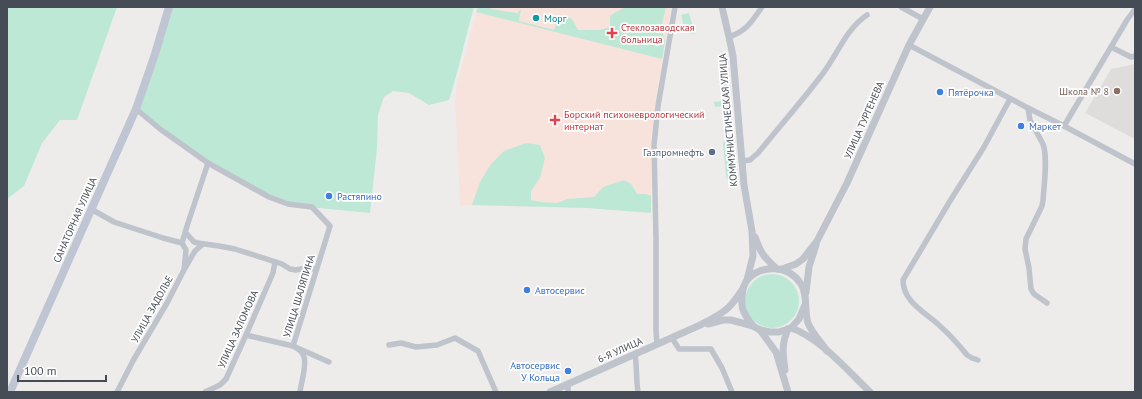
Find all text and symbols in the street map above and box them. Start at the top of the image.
place label: Морг [544,12,567,25]
marker: Морг [531,13,541,23]
place label: Стеклозаводская больница [621,21,695,46]
marker: Стеклозаводская больница [606,27,618,39]
street label: КОММУНИСТИЧЕСКАЯ УЛИЦА [716,53,740,187]
street label: УЛИЦА ТУРГЕНЕВА [841,79,887,161]
place label: Школа № 8 [1059,85,1109,98]
place label: Пятёрочка [948,86,994,99]
marker: Школа № 8 [1112,86,1122,96]
marker: Пятёрочка [935,87,945,97]
place label: Борский психоневрологический интернат [564,108,705,133]
marker: Борский психоневрологический интернат [549,114,561,126]
place label: Маркет [1029,120,1061,133]
marker: Маркет [1016,121,1026,131]
place label: Газпромнефть [643,146,704,159]
marker: Газпромнефть [707,147,717,157]
street label: САНАТОРНАЯ УЛИЦА [50,175,100,265]
place label: Растяпино [337,190,382,203]
marker: Растяпино [324,191,334,201]
street label: УЛИЦА ШАЛЯПИНА [280,253,318,339]
street label: УЛИЦА ЗАДОЛЬЕ [128,273,176,345]
place label: Автосервис [535,284,585,297]
marker: Автосервис [522,285,532,295]
street label: УЛИЦА ЗАЛОМОВА [215,288,261,370]
street label: 6-Я УЛИЦА [595,334,645,366]
scale bar [18,357,106,383]
place label: Автосервис У Кольца [510,359,560,384]
text: 100 m [24,363,57,378]
marker: Автосервис У Кольца [563,366,573,376]

